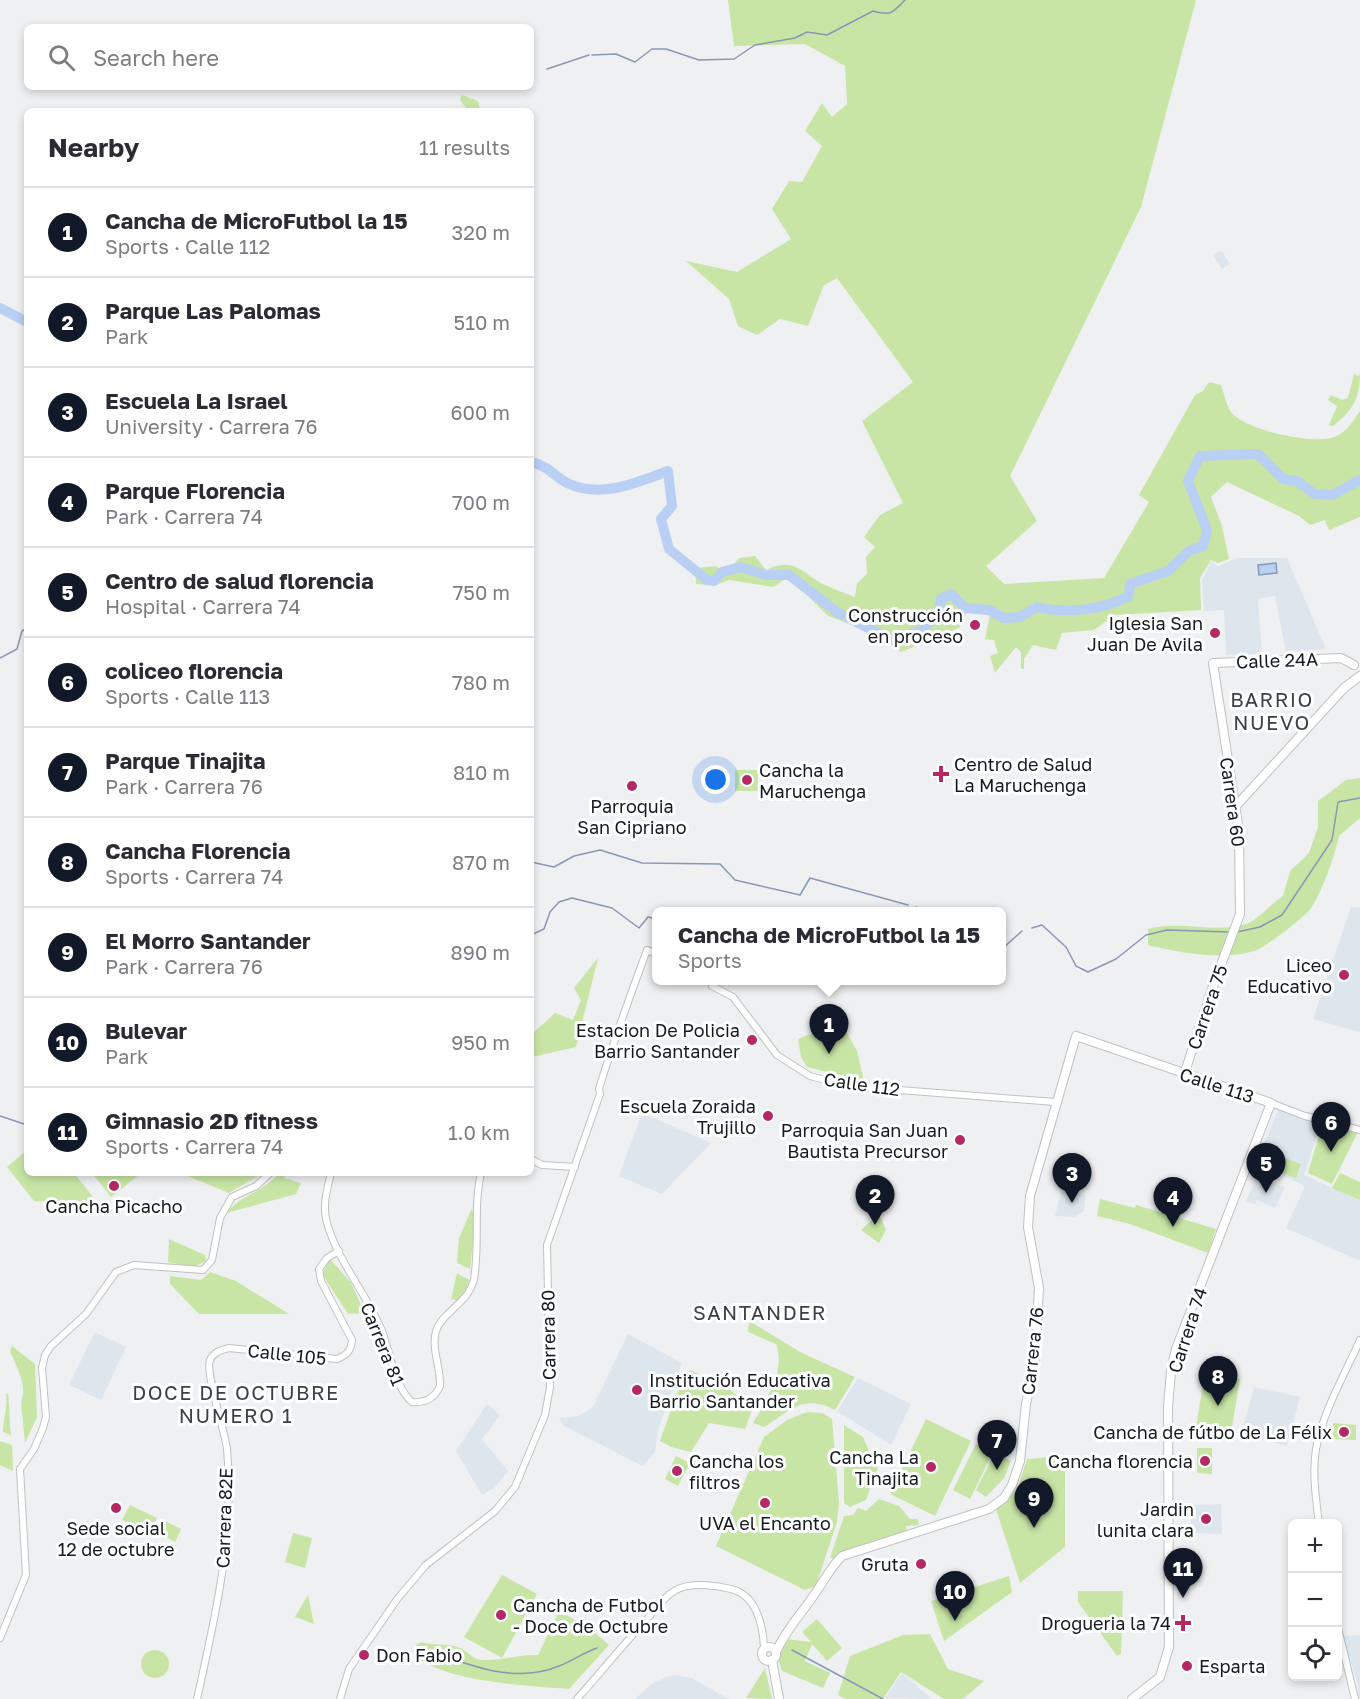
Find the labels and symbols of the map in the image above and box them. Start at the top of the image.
place label: Construcción en proceso [848,604,963,647]
place label: Iglesia San Juan De Avila [1087,612,1203,655]
marker: Construcción en proceso [968,618,982,632]
marker: Iglesia San Juan De Avila [1208,626,1222,640]
street label: Calle 24A [1236,648,1318,672]
district label: BARRIO NUEVO [1230,687,1314,734]
place label: Centro de Salud La Maruchenga [954,753,1092,796]
street label: Carrera 60 [1216,756,1250,848]
place label: Cancha la Maruchenga [759,759,866,802]
your location [701,765,730,794]
marker: Centro de Salud La Maruchenga [932,765,950,783]
marker: Cancha la Maruchenga [740,773,754,787]
marker: Parroquia San Cipriano [625,779,639,793]
place label: Parroquia San Cipriano [577,795,687,838]
place label: Liceo Educativo [1247,954,1332,997]
street label: Carrera 75 [1182,962,1232,1052]
marker: Liceo Educativo [1337,968,1351,982]
pin: 1 [810,1004,848,1054]
place label: Estacion De Policia Barrio Santander [576,1019,740,1062]
marker: Estacion De Policia Barrio Santander [745,1033,759,1047]
street label: Calle 113 [1177,1063,1257,1107]
street label: Calle 112 [823,1068,901,1100]
place label: Escuela Zoraida Trujillo [620,1095,756,1138]
pin: 6 [1312,1102,1350,1152]
marker: Escuela Zoraida Trujillo [761,1109,775,1123]
place label: Parroquia San Juan Bautista Precursor [781,1119,948,1162]
marker: Parroquia San Juan Bautista Precursor [953,1133,967,1147]
pin: 5 [1246,1144,1286,1193]
pin: 3 [1052,1154,1092,1203]
pin: 2 [856,1176,894,1225]
pin: 4 [1154,1178,1192,1227]
marker: Cancha Picacho [107,1179,121,1193]
place label: Cancha Picacho [45,1195,183,1217]
street label: Carrera 74 [1163,1284,1211,1376]
street label: Carrera 80 [536,1290,560,1380]
street label: Carrera 81 [356,1299,410,1389]
district label: SANTANDER [693,1300,827,1324]
street label: Carrera 76 [1016,1306,1048,1396]
street label: Calle 105 [247,1339,327,1369]
pin: 8 [1198,1356,1238,1406]
place label: Institución Educativa Barrio Santander [649,1369,831,1412]
district label: DOCE DE OCTUBRE NUMERO 1 [132,1380,340,1427]
marker: Institución Educativa Barrio Santander [630,1383,644,1397]
pin: 7 [978,1420,1016,1470]
place label: Cancha de fútbo de La Félix [1093,1421,1332,1443]
marker: Cancha de fútbo de La Félix [1337,1425,1351,1439]
place label: Cancha La Tinajita [829,1446,919,1489]
place label: Cancha los filtros [689,1450,784,1493]
place label: Cancha florencia [1048,1450,1193,1472]
marker: Cancha florencia [1198,1454,1212,1468]
marker: Cancha La Tinajita [924,1460,938,1474]
marker: Cancha los filtros [670,1464,684,1478]
street label: Carrera 82E [211,1467,237,1569]
pin: 9 [1014,1478,1054,1528]
marker: UVA el Encanto [758,1496,772,1510]
place label: Jardin lunita clara [1097,1498,1194,1541]
marker: Sede social 12 de octubre [109,1501,123,1515]
place label: UVA el Encanto [699,1512,831,1534]
marker: Jardin lunita clara [1199,1512,1213,1526]
place label: Sede social 12 de octubre [58,1517,174,1560]
pin: 11 [1164,1548,1202,1598]
place label: Gruta [861,1553,909,1575]
marker: Gruta [914,1557,928,1571]
pin: 10 [936,1572,974,1621]
place label: Cancha de Futbol - Doce de Octubre [513,1594,668,1637]
marker: Cancha de Futbol - Doce de Octubre [494,1608,508,1622]
place label: Drogueria la 74 [1041,1612,1171,1634]
marker: Drogueria la 74 [1176,1616,1190,1630]
place label: Don Fabio [376,1644,462,1666]
marker: Don Fabio [357,1648,371,1662]
place label: Esparta [1199,1655,1266,1677]
marker: Esparta [1180,1659,1194,1673]

